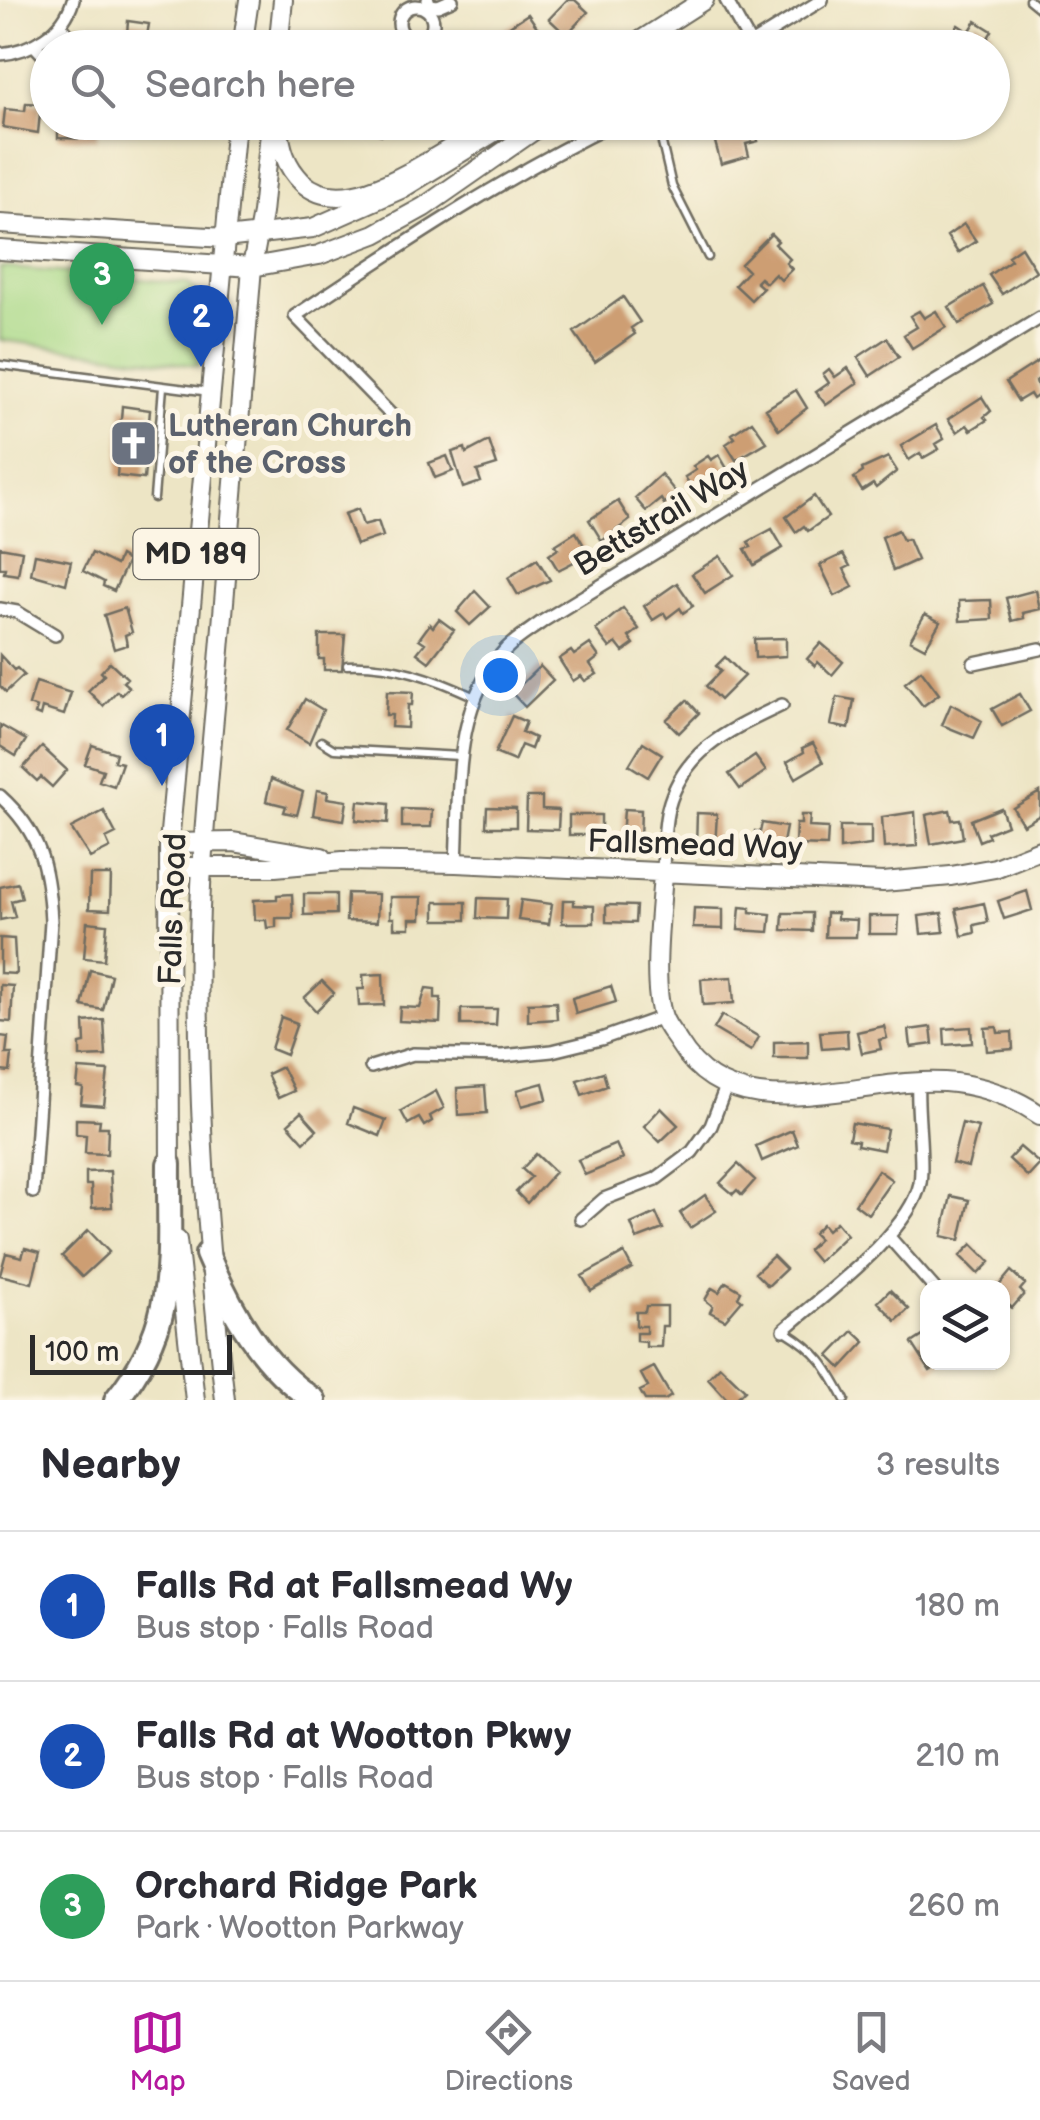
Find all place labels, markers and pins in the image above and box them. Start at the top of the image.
pin: 3 [70,242,134,325]
pin: 2 [168,284,234,367]
place label: Lutheran Church of the Cross [168,407,412,483]
church icon: Lutheran Church of the Cross [107,417,159,469]
pin: 1 [130,704,194,786]

